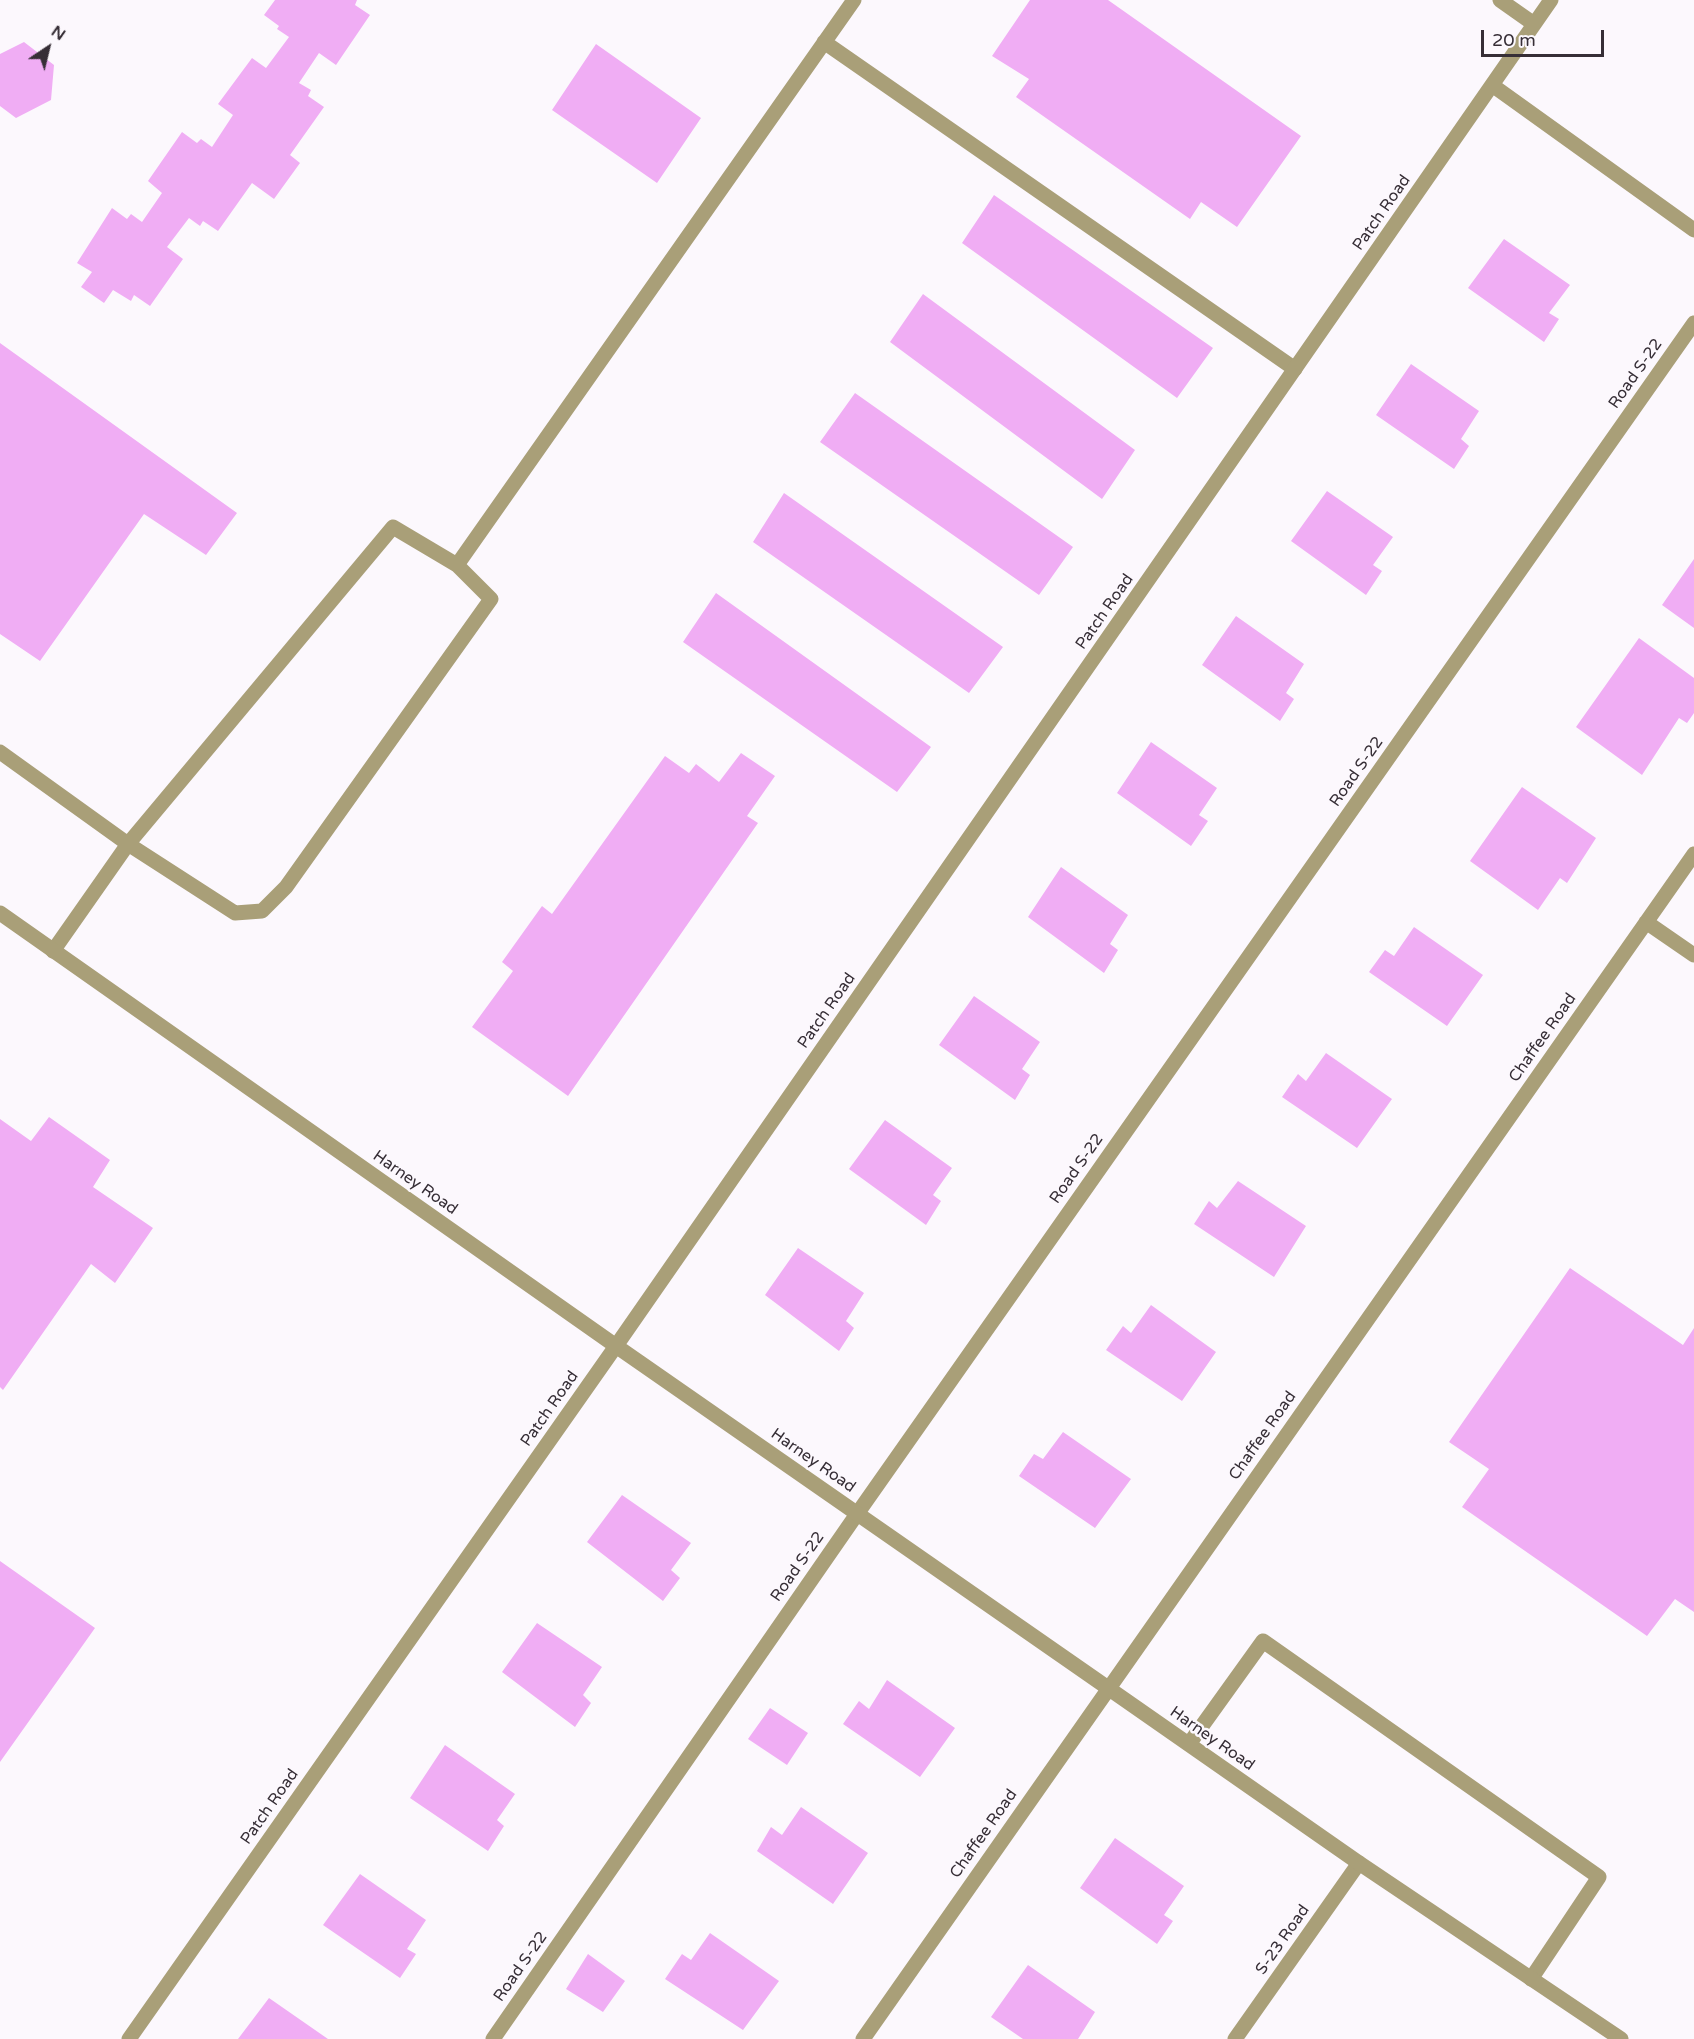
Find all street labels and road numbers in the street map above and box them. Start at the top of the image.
street label: Patch Road [1349,172,1415,254]
street label: Road S-22 [1605,335,1667,413]
street label: Patch Road [1072,571,1138,653]
street label: Road S-22 [1326,733,1388,811]
street label: Patch Road [794,970,860,1052]
street label: Chaffee Road [1505,990,1581,1086]
street label: Road S-22 [1046,1130,1108,1208]
street label: Harney Road [369,1147,461,1219]
street label: Patch Road [517,1368,583,1450]
street label: Chaffee Road [1225,1388,1301,1484]
street label: Harney Road [767,1425,859,1497]
street label: Road S-22 [767,1528,829,1606]
street label: Harney Road [1166,1703,1258,1775]
street label: Patch Road [237,1766,303,1848]
street label: Chaffee Road [946,1786,1022,1882]
street label: S-23 Road [1252,1901,1314,1979]
street label: Road S-22 [490,1928,552,2006]

